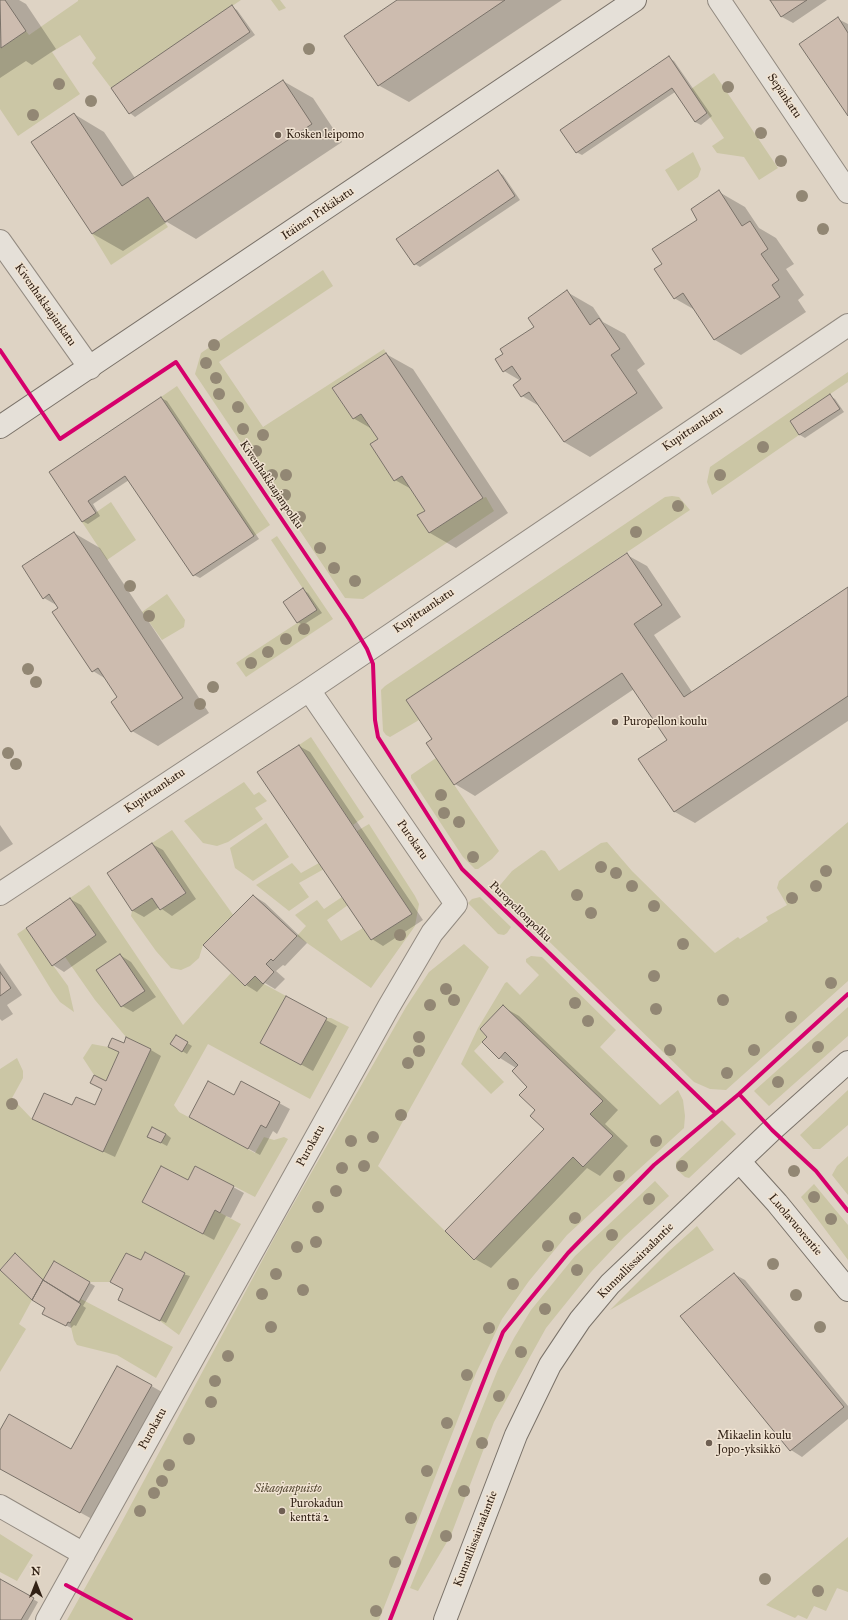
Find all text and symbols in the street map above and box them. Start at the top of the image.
street label: Sepänkatu [764,71,804,121]
place label: Kosken leipomo [286,128,364,142]
marker: Kosken leipomo [273,130,283,140]
street label: Itäinen Pitkäkatu [279,184,357,244]
street label: Kivenhakkaajankatu [11,261,79,349]
street label: Kupittaankatu [660,403,726,455]
street label: Kivenhakkaajanpolku [236,438,306,532]
street label: Kupittaankatu [391,585,457,637]
place label: Puropellon koulu [623,715,707,729]
marker: Puropellon koulu [610,717,620,727]
street label: Kupittaankatu [122,765,188,817]
street label: Purokatu [393,817,431,863]
street label: Puropellonpolku [486,879,554,945]
street label: Purokatu [294,1123,328,1169]
street label: Luolavuorentie [765,1191,825,1259]
street label: Kunnallissairaalantie [595,1220,677,1302]
street label: Purokatu [136,1406,170,1452]
place label: Mikaelin koulu Jopo-yksikkö [717,1429,791,1457]
marker: Mikaelin koulu Jopo-yksikkö [704,1438,714,1448]
park label: Sikaojanpuisto [254,1482,322,1496]
street label: Kunnallissairaalantie [451,1489,501,1589]
place label: Purokadun kenttä 2 [290,1497,343,1525]
marker: Purokadun kenttä 2 [277,1506,287,1516]
north arrow [16,1564,56,1604]
text: N [31,1565,41,1578]

